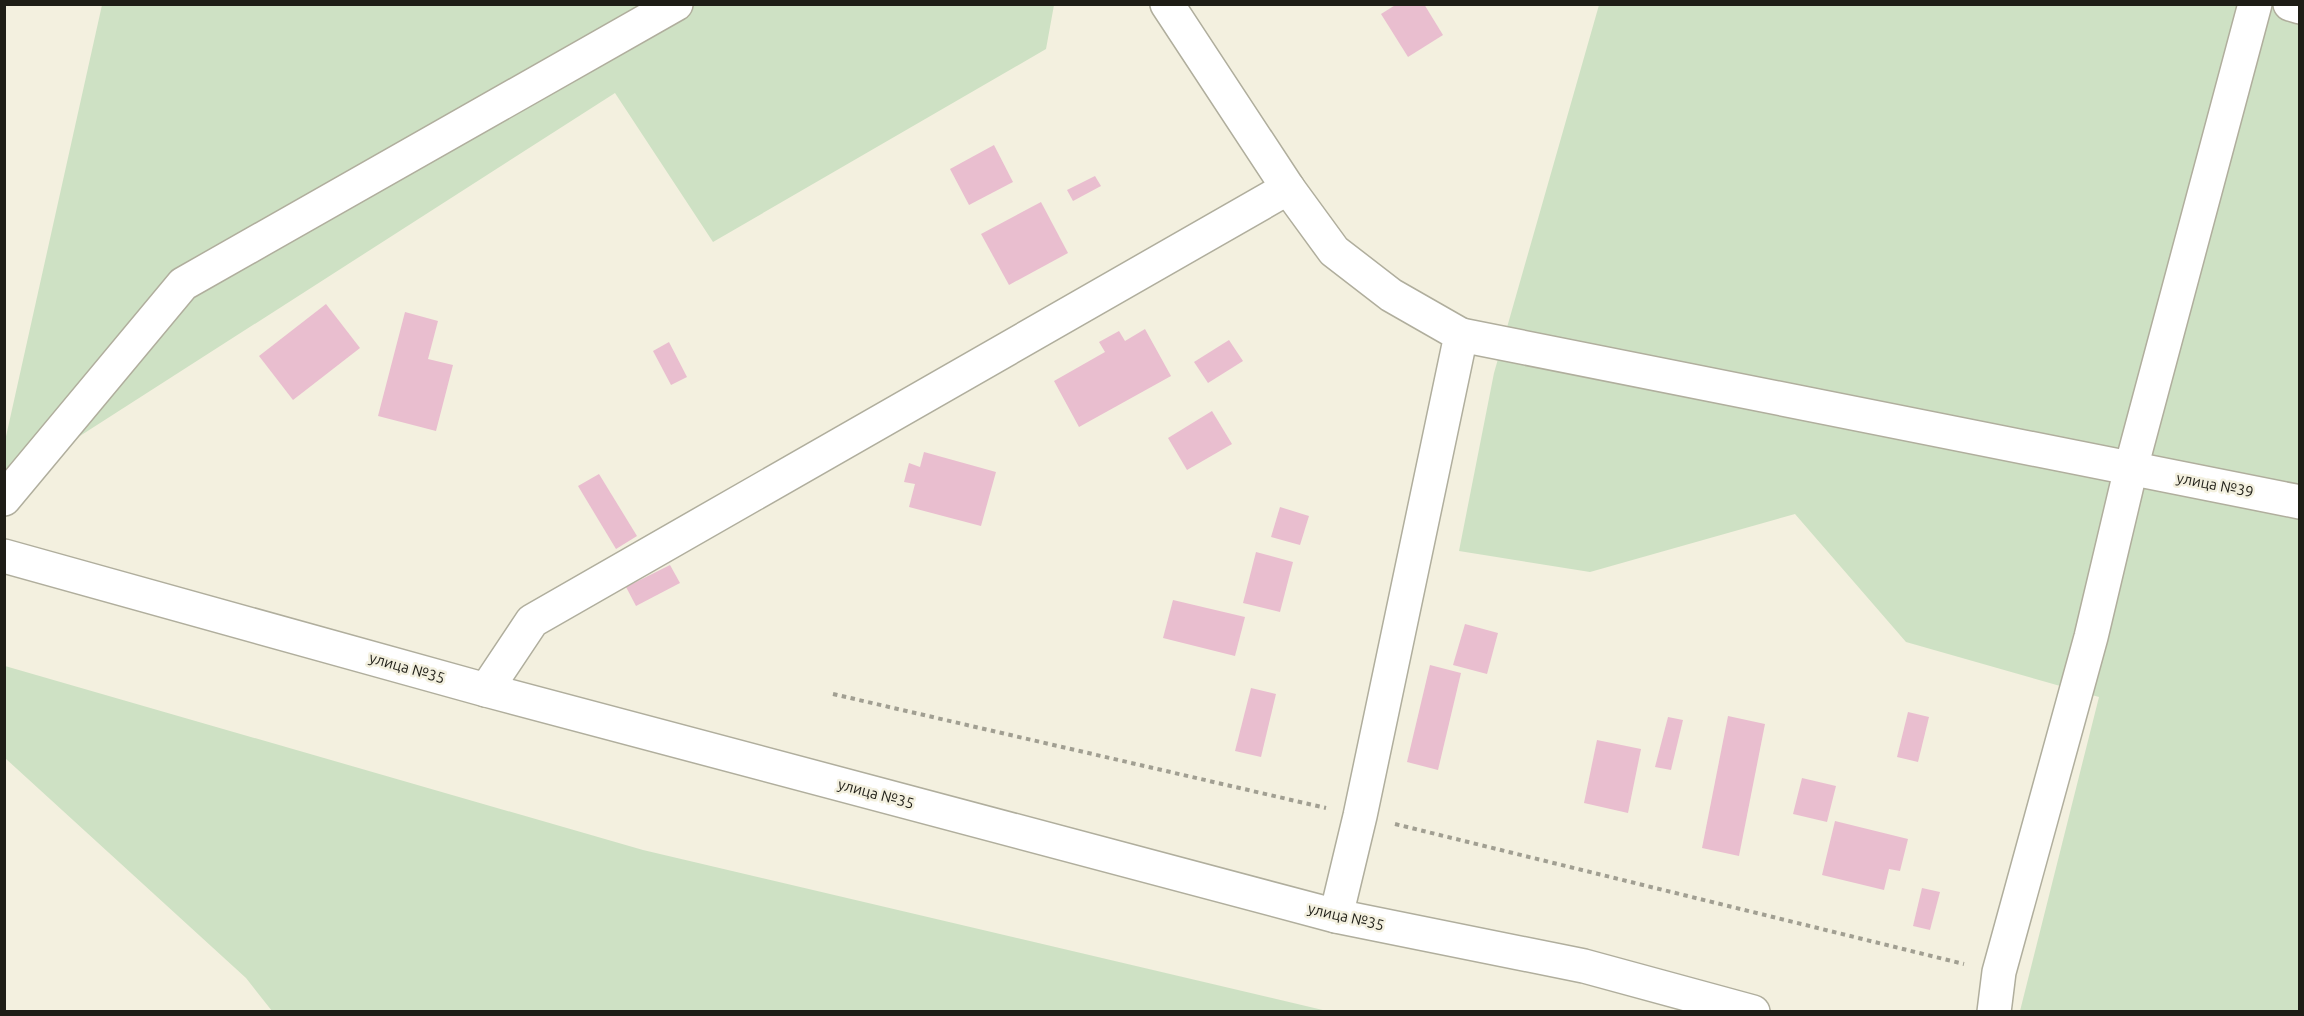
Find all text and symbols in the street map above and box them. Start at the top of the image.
street label: улица №39 [2175,469,2255,500]
street label: улица №35 [367,649,447,686]
street label: улица №35 [836,775,916,812]
street label: улица №35 [1306,899,1386,934]

